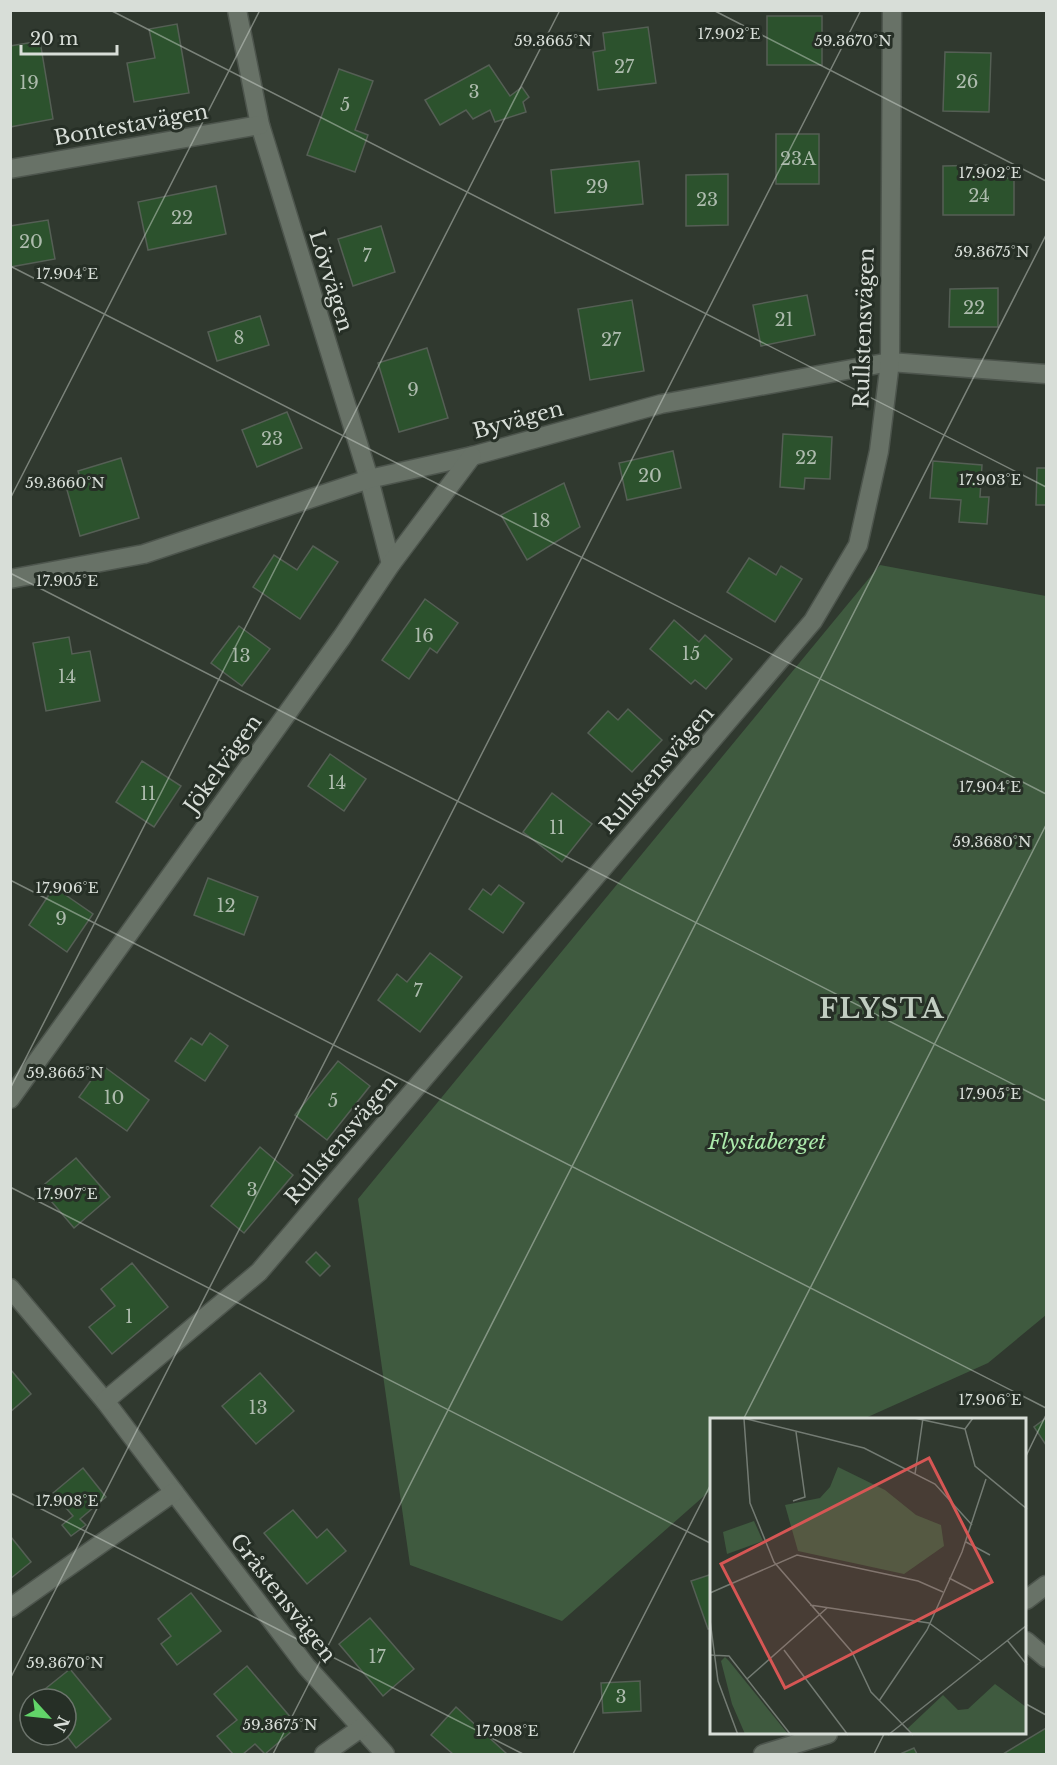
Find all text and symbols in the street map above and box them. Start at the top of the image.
scale bar [21,18,117,56]
text: 17.902°E [698,24,761,43]
text: 20 m [30,28,78,50]
text: 59.3665°N [514,31,592,50]
text: 59.3670°N [814,31,892,50]
house number: 27 [614,56,635,78]
house number: 26 [956,71,978,93]
house number: 19 [19,72,39,94]
house number: 3 [468,81,480,103]
house number: 5 [340,94,350,116]
street label: Bontestavägen [52,99,210,151]
house number: 23A [780,148,817,170]
text: 17.902°E [959,163,1022,182]
house number: 29 [586,176,608,198]
house number: 24 [968,185,990,207]
house number: 23 [696,189,718,211]
house number: 22 [171,207,193,229]
street label: Lövvägen [303,227,359,335]
house number: 20 [19,231,43,253]
text: 59.3675°N [954,242,1030,261]
house number: 7 [362,245,372,267]
street label: Rullstensvägen [848,247,880,409]
text: 17.904°E [36,264,98,283]
house number: 22 [963,297,985,319]
house number: 21 [774,309,794,331]
house number: 8 [234,327,244,349]
house number: 27 [601,329,622,351]
house number: 9 [407,379,419,401]
street label: Byvägen [470,396,566,444]
house number: 23 [261,428,283,450]
house number: 22 [795,447,817,469]
house number: 20 [638,465,662,487]
text: 17.903°E [959,470,1022,489]
text: 59.3660°N [25,473,105,492]
house number: 18 [532,510,550,532]
text: 17.905°E [36,571,98,590]
house number: 16 [414,625,434,647]
house number: 15 [682,643,700,665]
house number: 13 [231,645,251,667]
house number: 14 [58,666,76,688]
street label: Rullstensvägen [594,701,720,839]
street label: Jökelvägen [177,710,267,821]
house number: 14 [328,772,346,794]
text: 17.904°E [959,777,1021,796]
house number: 11 [140,783,156,805]
house number: 11 [549,817,565,839]
text: 59.3680°N [952,832,1032,851]
text: 17.906°E [35,878,99,897]
house number: 12 [216,895,236,917]
house number: 9 [55,908,67,930]
house number: 7 [413,980,423,1002]
district label: FLYSTA [819,992,945,1025]
text: 59.3665°N [26,1063,104,1082]
street label: Rullstensvägen [279,1070,403,1210]
text: 17.905°E [959,1084,1021,1103]
house number: 10 [104,1087,124,1109]
house number: 5 [328,1090,338,1112]
park label: Flystaberget [707,1129,826,1155]
house number: 3 [246,1179,258,1201]
text: 17.907°E [36,1184,98,1203]
house number: 1 [125,1306,133,1328]
text: 17.906°E [958,1390,1022,1409]
house number: 13 [248,1397,268,1419]
inset map [710,1418,1027,1735]
text: 17.908°E [36,1491,99,1510]
street label: Gråstensvägen [225,1528,341,1668]
house number: 17 [368,1646,386,1668]
text: 59.3670°N [26,1653,104,1672]
house number: 3 [615,1686,627,1708]
north arrow [18,1687,78,1747]
text: N [49,1713,74,1735]
text: 59.3675°N [242,1715,318,1734]
text: 17.908°E [476,1721,539,1740]

